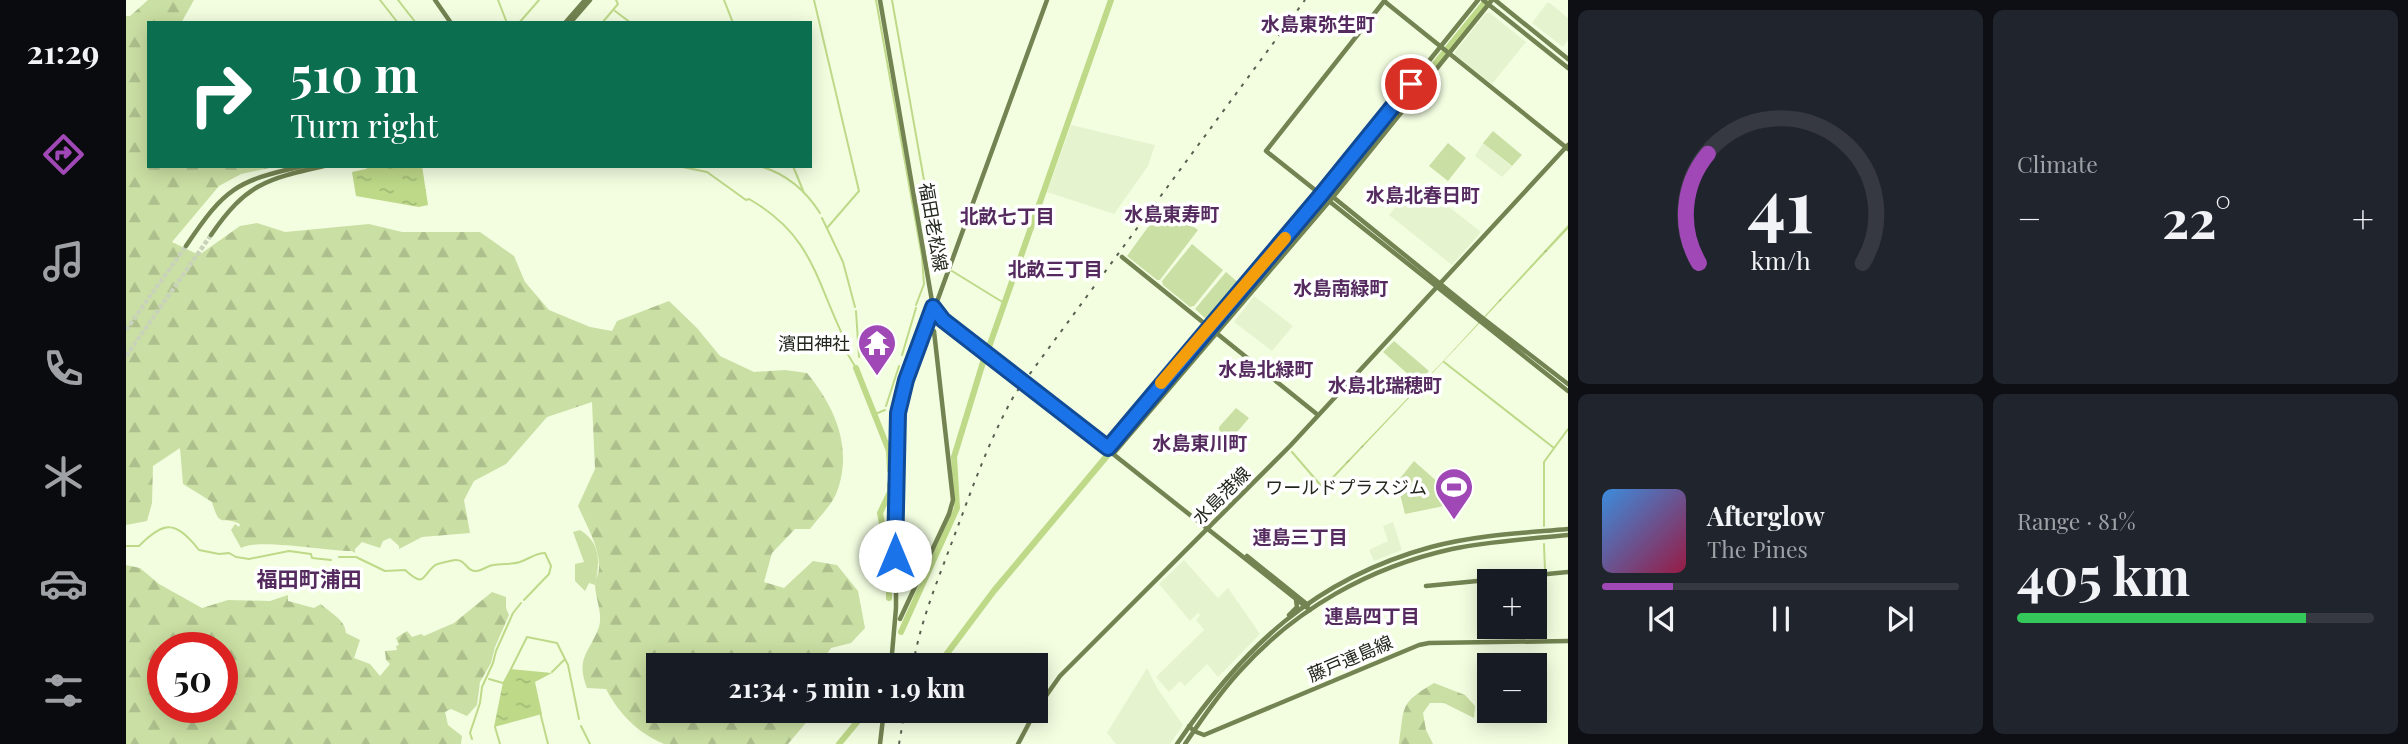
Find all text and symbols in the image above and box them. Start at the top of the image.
district label: 水島東弥生町 [1261,10,1375,36]
text: 21:29 [27,29,99,72]
text: 510 m [290,40,419,105]
icon: right [175,49,266,140]
pin [1381,54,1441,114]
icon: arrive [1392,65,1430,103]
text: Turn right [290,103,438,146]
icon: directions [39,130,88,179]
text: Climate [2017,148,2098,179]
text: 41 [1747,154,1814,251]
street label: 福田老松線 [914,181,954,273]
district label: 水島北春日町 [1366,181,1480,207]
text: 22° [2162,183,2231,252]
text: − [2017,192,2042,243]
text: + [2352,192,2374,243]
district label: 水島東寿町 [1124,200,1220,226]
district label: 北畝七丁目 [959,202,1055,228]
icon: music [39,237,88,286]
text: km/h [1751,243,1811,276]
district label: 北畝三丁目 [1007,255,1103,281]
district label: 水島南緑町 [1293,274,1389,300]
temple icon: 濱田神社 [856,322,898,377]
place label: 濱田神社 [778,331,850,355]
icon: phone [39,344,88,393]
district label: 水島北緑町 [1218,355,1314,381]
district label: 水島北瑞穂町 [1328,371,1442,397]
district label: 水島東川町 [1152,429,1248,455]
icon: climate [39,452,88,501]
street label: 水島港線 [1187,461,1255,529]
sports icon: ワールドプラスジム [1433,466,1475,521]
place label: ワールドプラスジム [1265,475,1427,499]
text: Afterglow [1707,498,1825,533]
text: Range · 81% [2017,505,2135,536]
position arrow [858,519,932,593]
district label: 連島三丁目 [1252,523,1348,549]
text: The Pines [1707,533,1808,564]
text: 405 km [2017,540,2190,609]
icon: car [39,559,88,608]
district label: 福田町浦田 [257,564,362,592]
map controls [1477,569,1547,723]
button: + [1477,569,1547,639]
icon: previous [1643,600,1681,638]
icon: pause [1762,600,1800,638]
icon: next [1881,600,1919,638]
district label: 連島四丁目 [1324,602,1420,628]
street label: 藤戸連島線 [1304,629,1396,687]
speed limit sign: 50 [147,632,238,723]
button: − [1477,653,1547,723]
icon: filters [39,666,88,715]
text: 21:34 · 5 min · 1.9 km [729,670,965,705]

